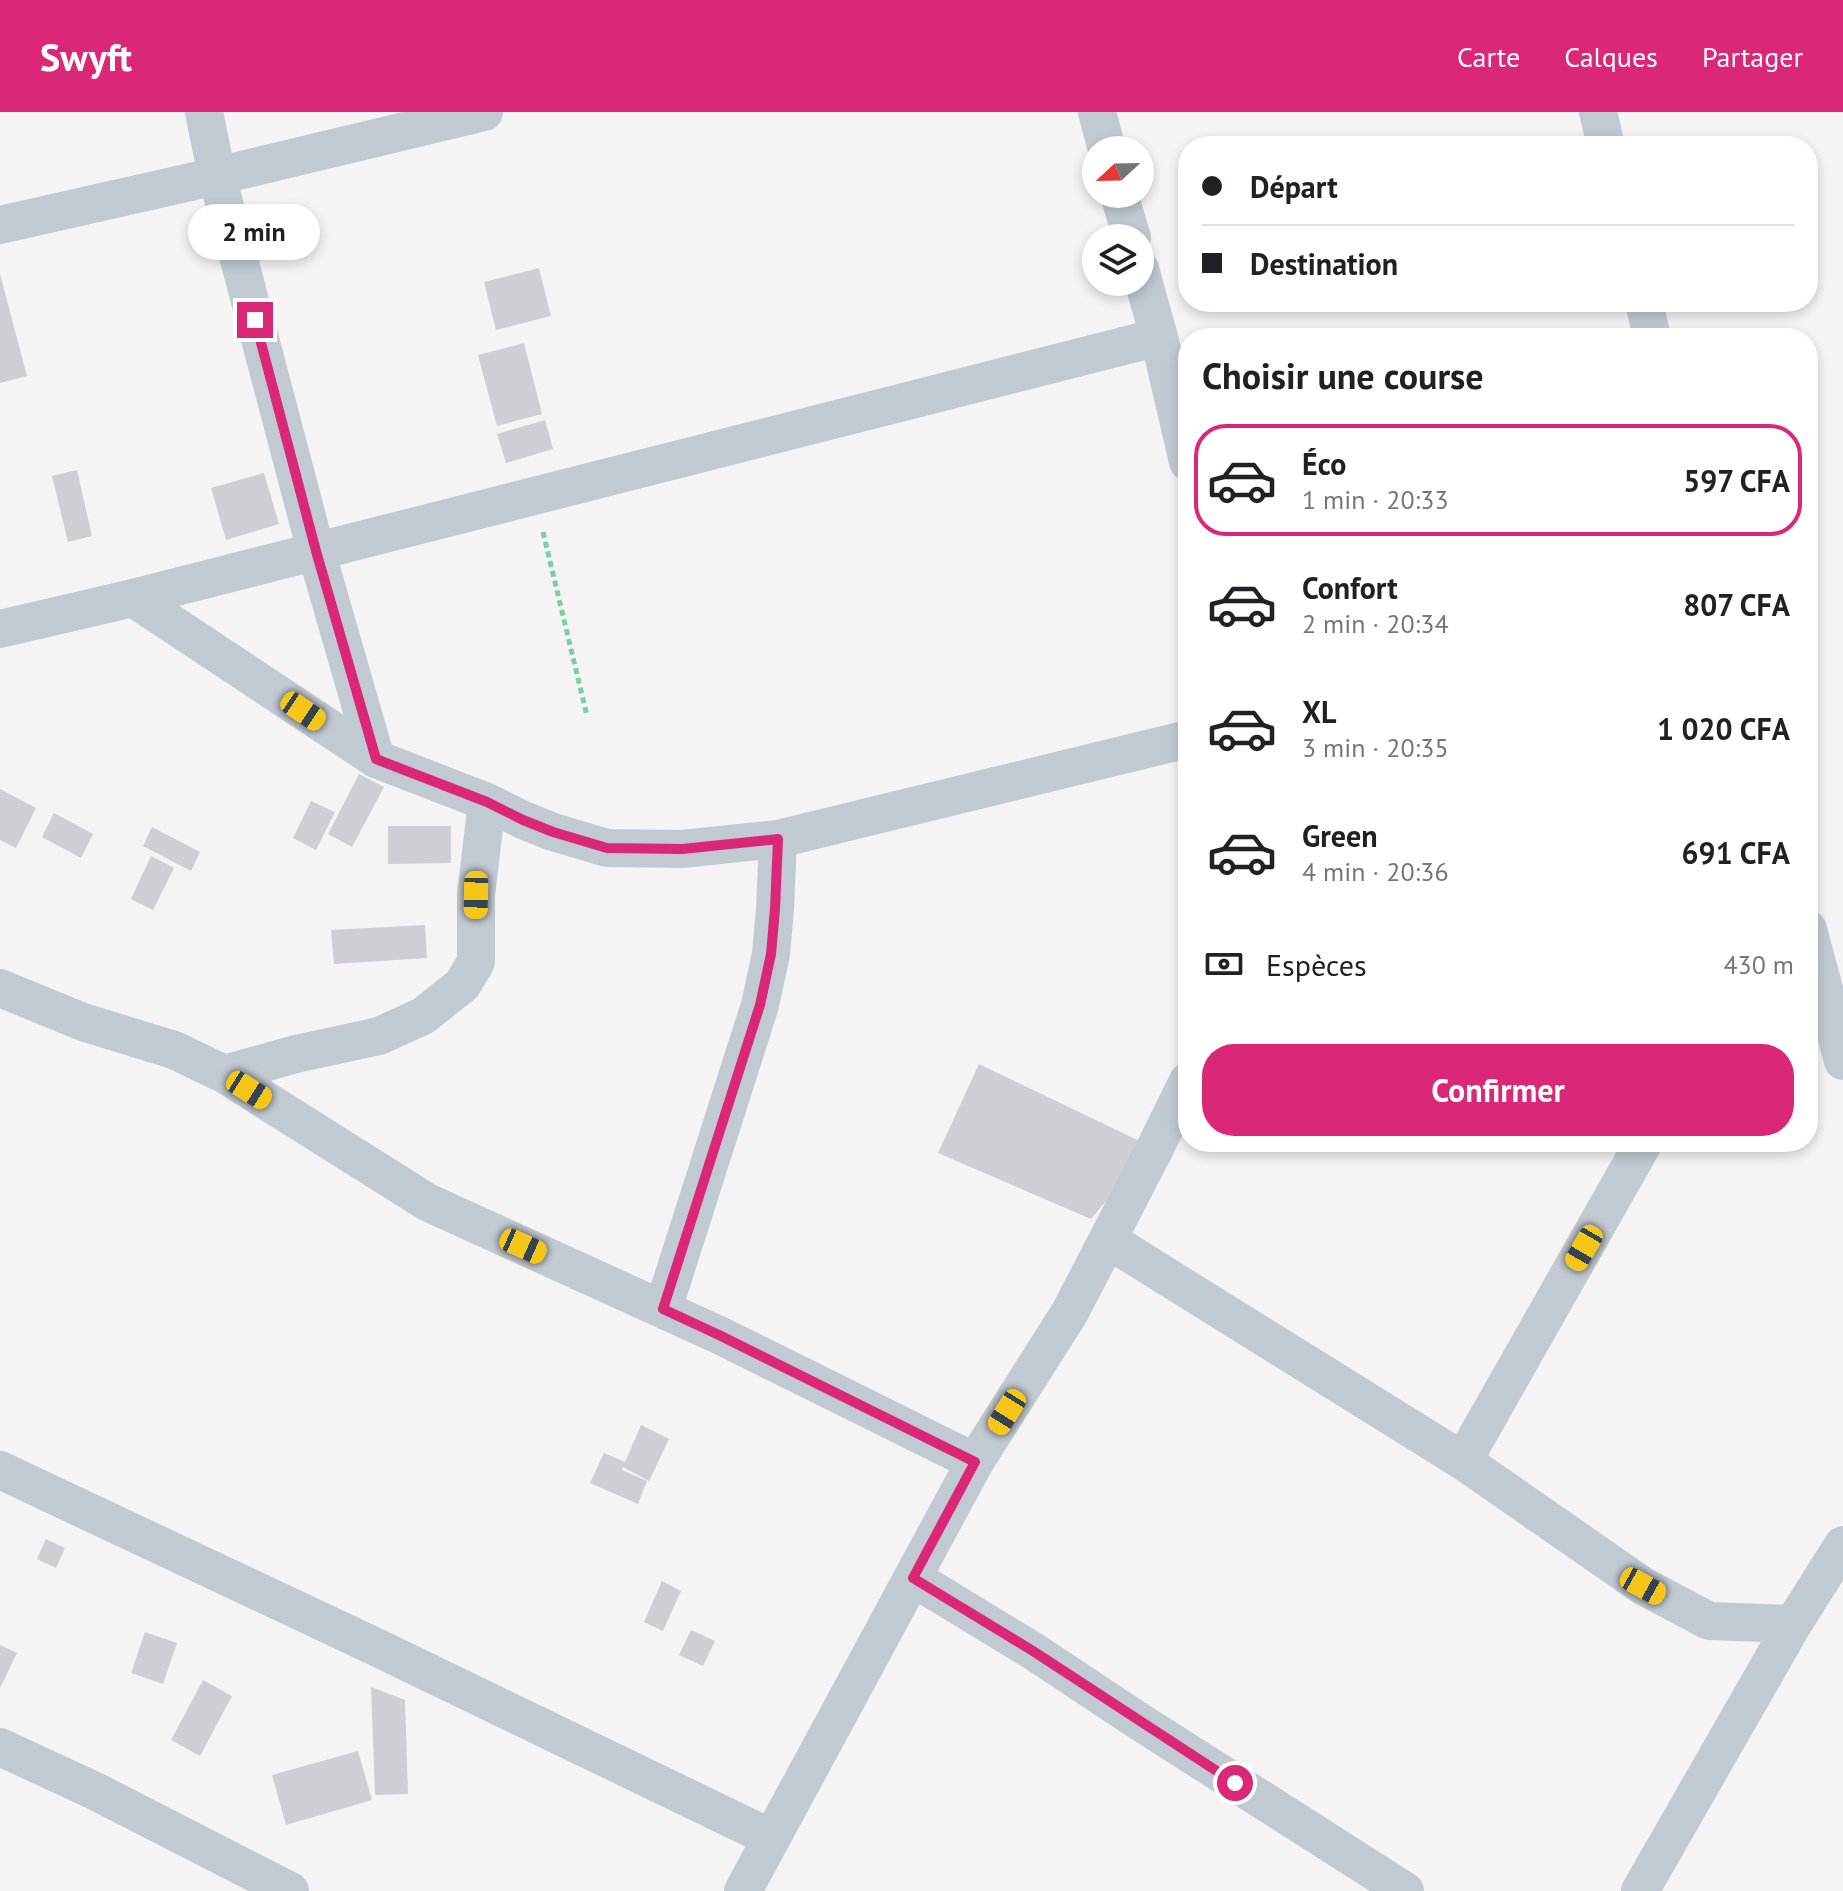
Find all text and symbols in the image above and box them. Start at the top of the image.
text: Swyft [40,32,132,81]
text: Carte [1457,38,1520,75]
text: Calques [1564,38,1658,75]
text: Partager [1702,38,1803,75]
north arrow [1082,136,1154,208]
map controls [1082,136,1154,296]
text: Départ [1250,167,1338,206]
callout: 2 min [189,204,321,260]
text: 2 min [222,215,286,248]
button: layers [1082,224,1154,296]
text: Destination [1250,244,1398,283]
route end [237,302,273,338]
text: Choisir une course [1202,352,1484,399]
icon: car [1206,444,1278,516]
text: Éco [1302,444,1346,483]
text: 597 CFA [1683,461,1790,500]
text: 1 min · 20:33 [1302,483,1449,516]
icon: car [1206,568,1278,640]
text: Confort [1302,568,1398,607]
text: 807 CFA [1683,585,1790,624]
text: 2 min · 20:34 [1302,607,1449,640]
car [276,688,330,734]
icon: car [1206,692,1278,764]
text: XL [1302,692,1336,731]
text: 1 020 CFA [1657,709,1790,748]
text: 3 min · 20:35 [1302,731,1449,764]
icon: car [1206,816,1278,888]
text: Green [1302,816,1377,855]
text: 691 CFA [1682,833,1790,872]
text: 4 min · 20:36 [1302,855,1449,888]
car [464,871,488,919]
icon: cash [1202,942,1246,986]
text: Espèces [1266,945,1367,984]
text: 430 m [1723,948,1794,981]
button: Confirmer [1202,1044,1794,1136]
car [222,1067,276,1113]
car [1562,1221,1606,1275]
car [496,1225,550,1267]
car [984,1385,1030,1439]
car [1616,1564,1670,1608]
route start [1217,1765,1253,1801]

